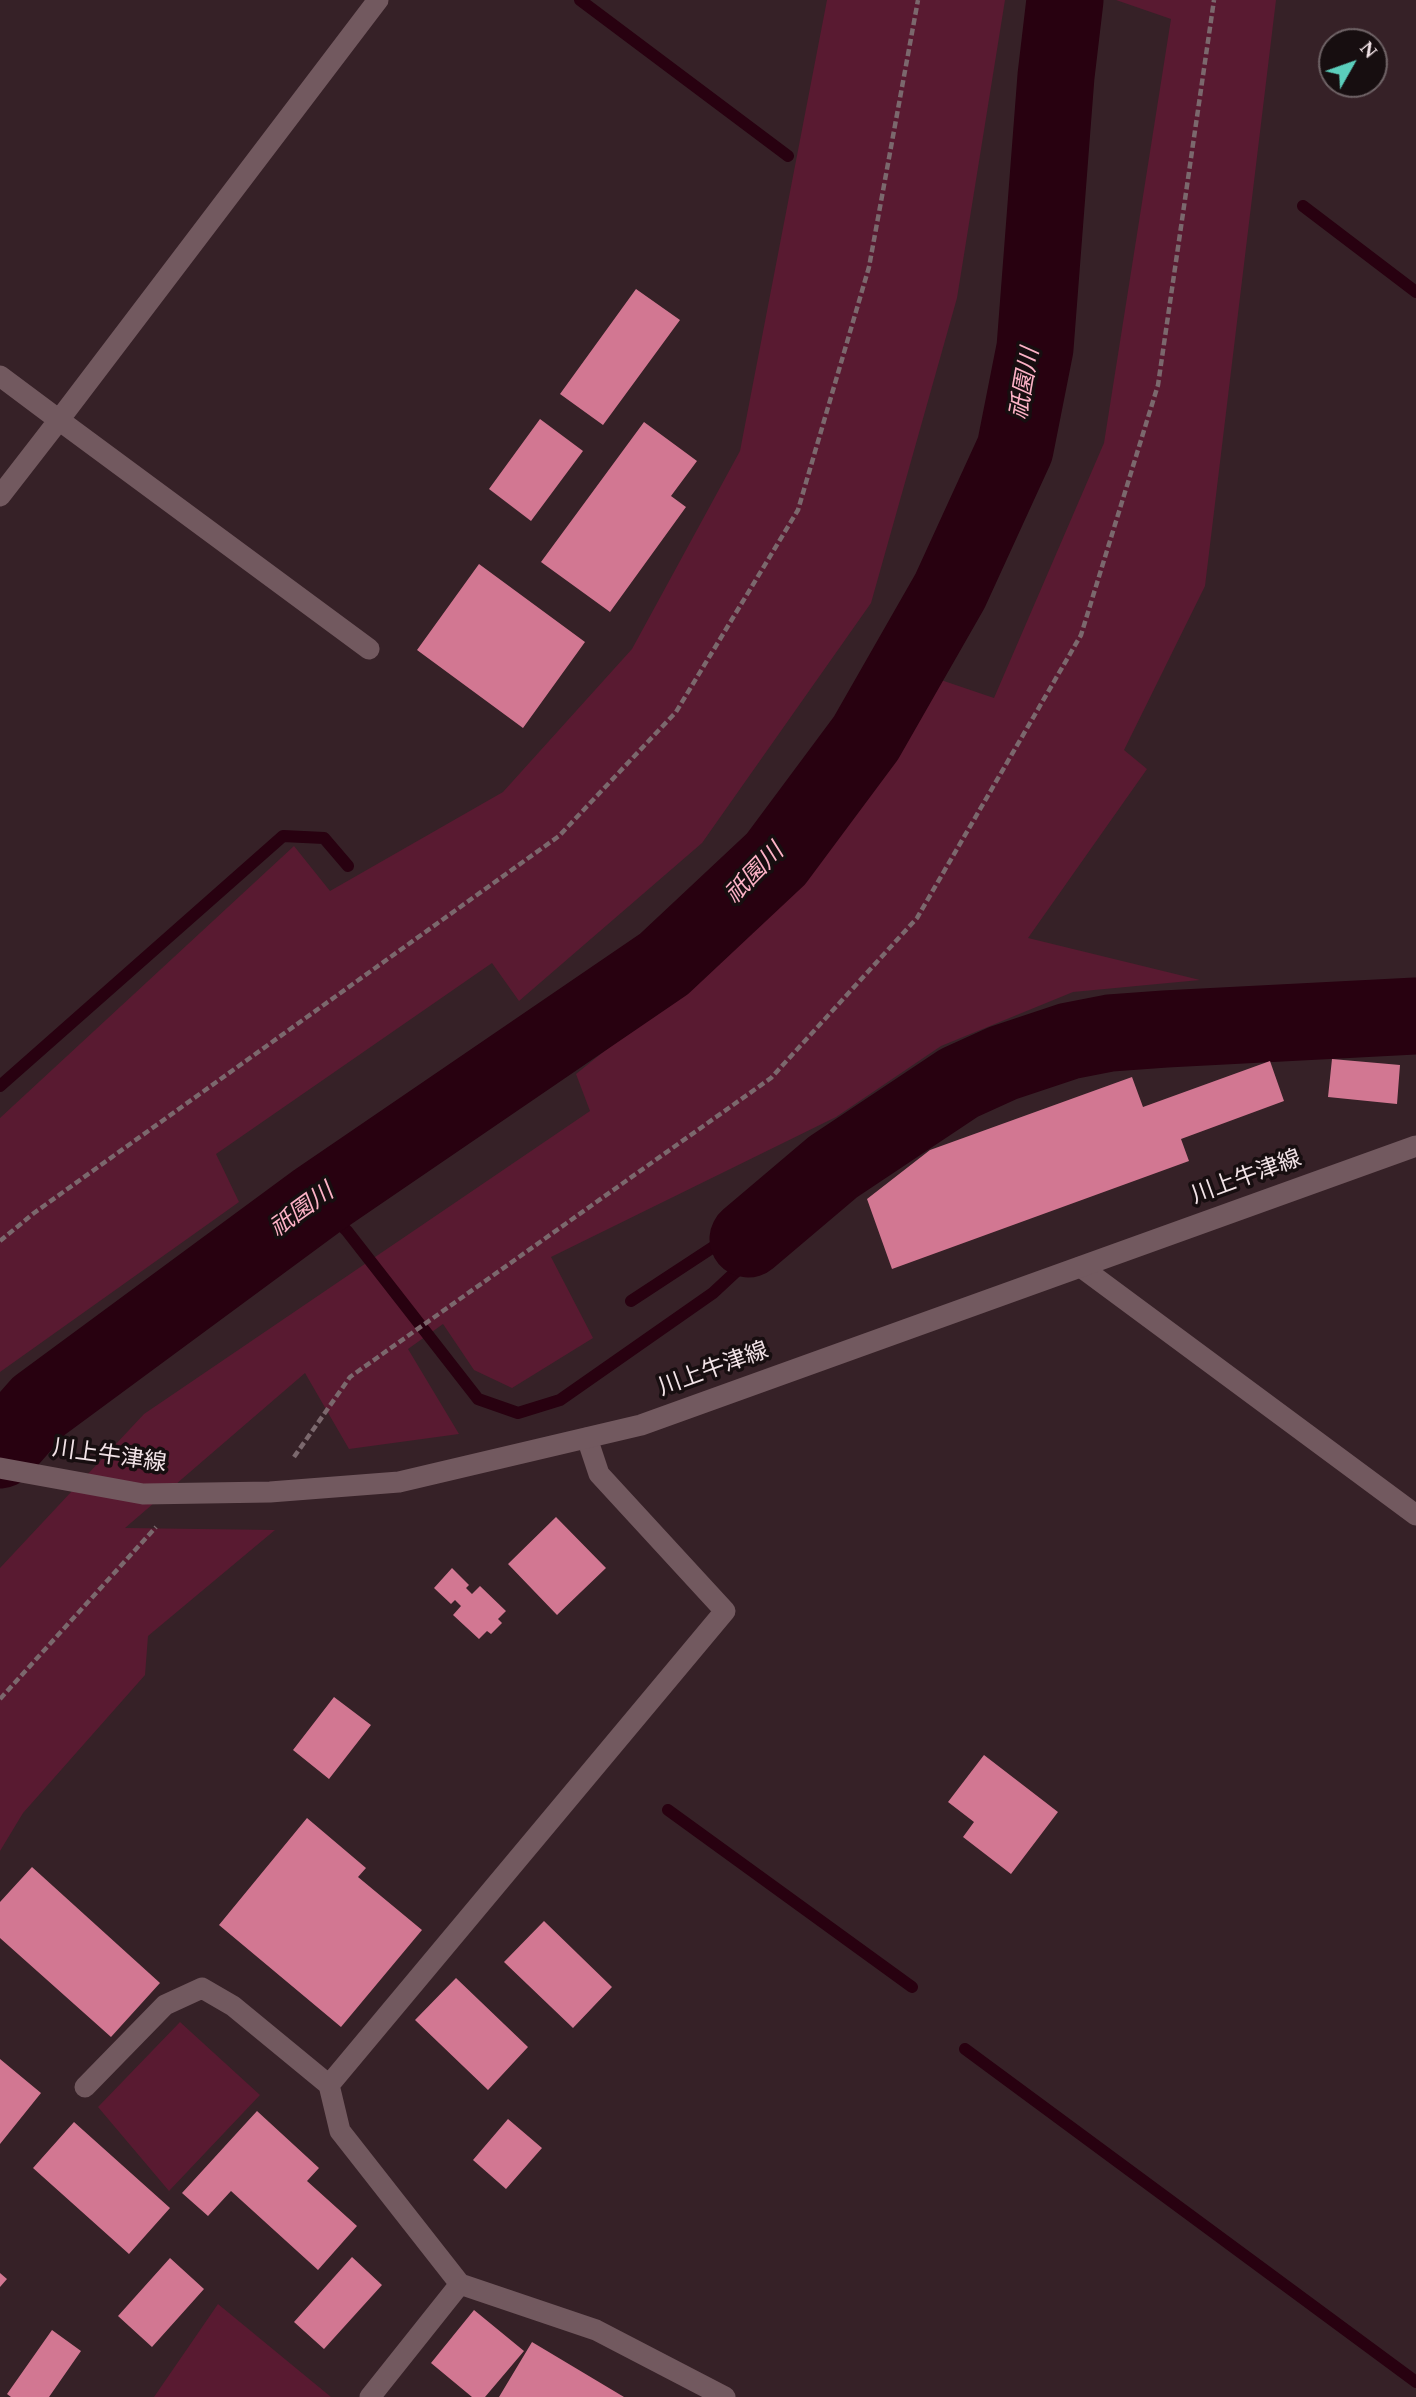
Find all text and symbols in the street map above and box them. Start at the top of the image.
north arrow [1318,28,1388,98]
text: N [1352,35,1384,66]
water label: 祇園川 [1007,346,1047,422]
water label: 祇園川 [721,839,791,911]
street label: 川上牛津線 [1188,1146,1306,1212]
water label: 祇園川 [265,1179,341,1245]
street label: 川上牛津線 [655,1338,773,1404]
street label: 川上牛津線 [50,1436,168,1480]

